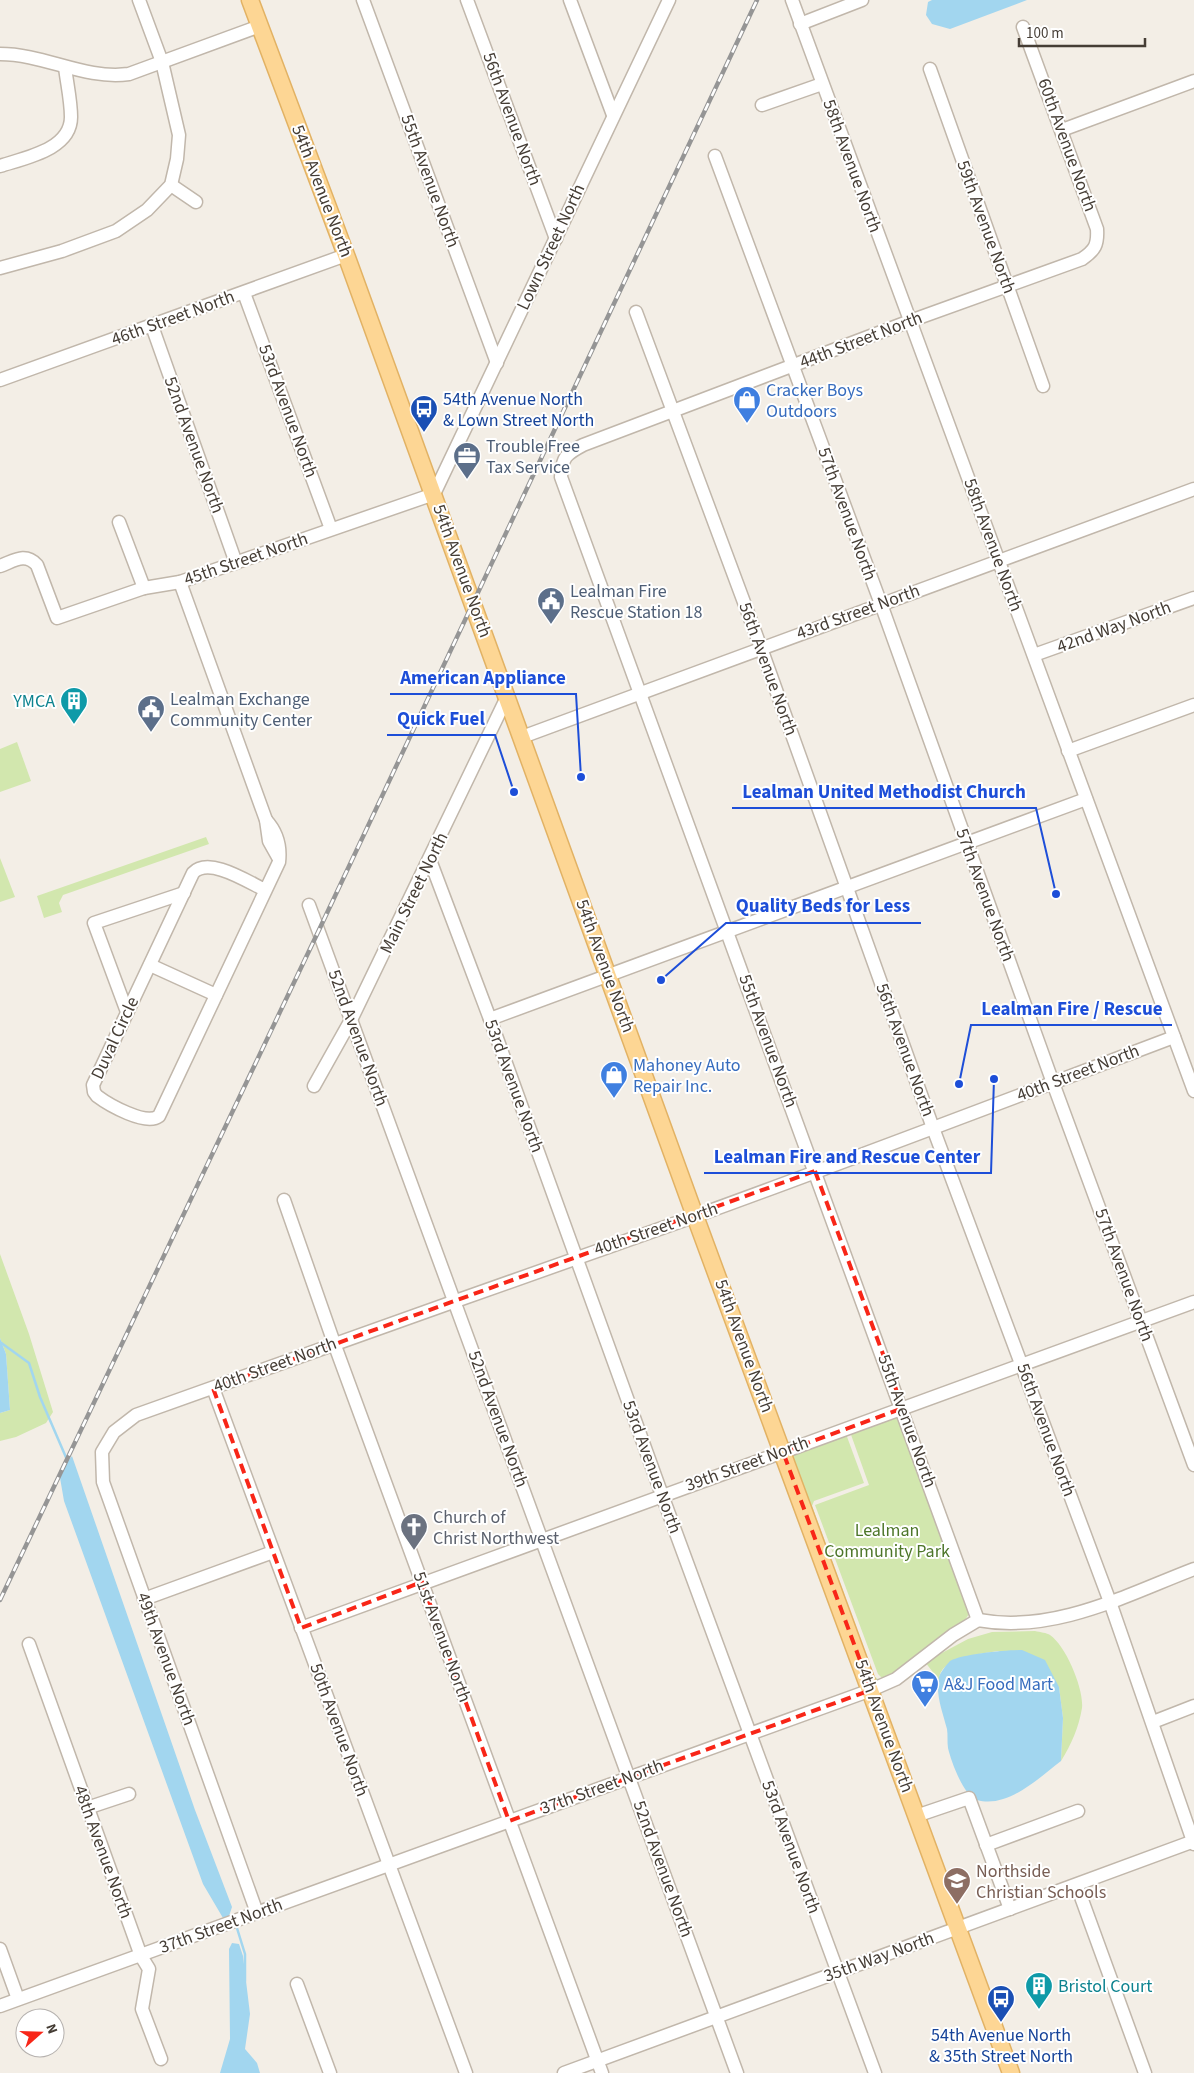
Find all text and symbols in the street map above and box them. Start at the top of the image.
scale bar [1019,15,1145,47]
text: 100 m [1026,23,1064,44]
street label: 56th Avenue North [476,49,548,189]
street label: 60th Avenue North [1031,75,1103,215]
street label: 58th Avenue North [816,96,888,236]
street label: 55th Avenue North [394,111,466,251]
street label: 54th Avenue North [285,121,359,261]
street label: 59th Avenue North [950,157,1022,297]
street label: Lown Street North [511,180,591,314]
street label: 46th Street North [108,284,238,352]
street label: 44th Street North [796,305,926,375]
street label: 53rd Avenue North [252,341,324,481]
street label: 52nd Avenue North [158,373,230,517]
place label: Cracker Boys Outdoors [766,378,863,424]
shop icon: Cracker Boys Outdoors [732,385,762,424]
place label: 54th Avenue North & Lown Street North [443,387,594,433]
bus stop icon: 54th Avenue North & Lown Street North [409,394,439,433]
place label: Trouble Free Tax Service [486,434,580,480]
office icon: Trouble Free Tax Service [452,441,482,480]
street label: 57th Avenue North [811,444,883,584]
street label: 58th Avenue North [957,475,1029,615]
street label: 54th Avenue North [426,501,498,641]
street label: 45th Street North [181,526,311,592]
street label: 43rd Street North [793,578,923,646]
place label: Lealman Fire Rescue Station 18 [570,579,702,625]
public building icon: Lealman Fire Rescue Station 18 [536,586,566,625]
street label: 42nd Way North [1053,595,1175,659]
street label: 56th Avenue North [732,599,804,739]
callout: American Appliance [390,660,576,694]
text: American Appliance [399,665,566,692]
building icon: YMCA [59,686,89,725]
place label: Lealman Exchange Community Center [170,687,313,733]
place label: YMCA [12,689,55,714]
public building icon: Lealman Exchange Community Center [136,694,166,733]
callout: Quick Fuel [387,701,495,735]
text: Quick Fuel [397,706,485,733]
callout: Lealman United Methodist Church [732,774,1036,808]
text: Lealman United Methodist Church [742,779,1026,806]
street label: 57th Avenue North [949,825,1021,965]
street label: Main Street North [374,828,454,958]
callout: Quality Beds for Less [726,889,921,923]
text: Quality Beds for Less [736,893,910,920]
street label: 54th Avenue North [569,896,641,1036]
street label: 52nd Avenue North [322,966,394,1110]
street label: 55th Avenue North [732,971,804,1111]
street label: 56th Avenue North [869,980,941,1120]
callout: Lealman Fire / Rescue [971,991,1172,1025]
street label: Duval Circle [85,992,145,1083]
text: Lealman Fire / Rescue [981,996,1163,1023]
street label: 53rd Avenue North [478,1016,550,1156]
street label: 40th Street North [1013,1038,1143,1108]
place label: Mahoney Auto Repair Inc. [633,1053,741,1099]
shop icon: Mahoney Auto Repair Inc. [599,1060,629,1099]
callout: Lealman Fire and Rescue Center [704,1139,991,1173]
text: Lealman Fire and Rescue Center [714,1144,981,1171]
street label: 40th Street North [591,1196,721,1262]
street label: 57th Avenue North [1088,1205,1160,1345]
street label: 54th Avenue North [708,1276,780,1416]
street label: 40th Street North [210,1331,340,1399]
street label: 52nd Avenue North [462,1347,534,1491]
street label: 55th Avenue North [871,1351,943,1491]
street label: 56th Avenue North [1010,1360,1082,1500]
street label: 53rd Avenue North [616,1397,688,1537]
street label: 39th Street North [682,1430,812,1498]
place label: Church of Christ Northwest [433,1505,559,1551]
church icon: Church of Christ Northwest [399,1512,429,1551]
park label: Lealman Community Park [824,1518,950,1564]
street label: 51st Avenue North [407,1568,477,1706]
street label: 49th Avenue North [130,1589,202,1729]
street label: 54th Avenue North [848,1656,920,1796]
street label: 50th Avenue North [303,1660,375,1800]
supermarket icon: A&J Food Mart [910,1669,940,1708]
place label: A&J Food Mart [944,1672,1053,1697]
street label: 37th Street North [537,1753,667,1821]
street label: 53rd Avenue North [755,1777,827,1917]
street label: 48th Avenue North [67,1782,139,1922]
street label: 52nd Avenue North [627,1797,699,1941]
place label: Northside Christian Schools [976,1859,1106,1905]
school or university icon: Northside Christian Schools [942,1866,972,1905]
street label: 37th Street North [156,1892,286,1960]
street label: 35th Way North [820,1925,938,1989]
building icon: Bristol Court [1024,1971,1054,2010]
place label: Bristol Court [1058,1974,1152,1999]
bus stop icon: 54th Avenue North & 35th Street North [986,1984,1016,2023]
north arrow [15,2008,65,2058]
text: N [40,2021,62,2037]
place label: 54th Avenue North & 35th Street North [929,2023,1073,2069]

